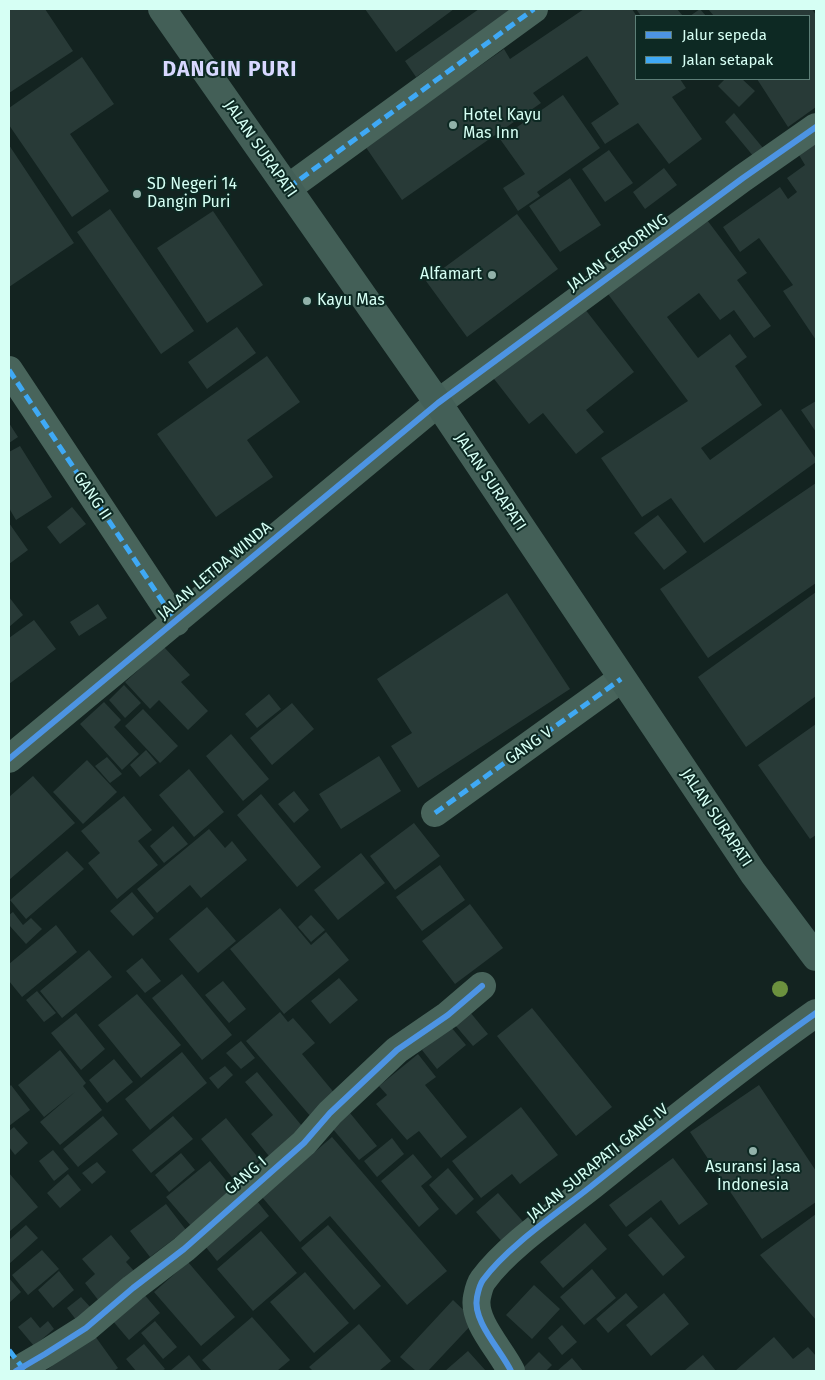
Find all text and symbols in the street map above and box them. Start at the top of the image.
legend [635,15,810,80]
text: Jalur sepeda [682,26,767,44]
text: Jalan setapak [682,51,773,69]
district label: DANGIN PURI [161,57,299,83]
street label: JALAN SURAPATI [219,97,301,201]
place label: Hotel Kayu Mas Inn [463,106,541,144]
marker: Hotel Kayu Mas Inn [447,119,459,131]
place label: SD Negeri 14 Dangin Puri [147,175,237,213]
marker: SD Negeri 14 Dangin Puri [131,188,143,200]
street label: JALAN CERORING [564,210,672,296]
place label: Alfamart [420,265,482,285]
marker: Alfamart [486,269,498,281]
place label: Kayu Mas [317,291,385,311]
marker: Kayu Mas [301,295,313,307]
street label: JALAN SURAPATI [450,429,530,535]
street label: GANG II [69,468,115,524]
street label: JALAN LETDA WINDA [154,518,276,624]
street label: GANG V [502,723,556,769]
street label: JALAN SURAPATI [676,765,756,871]
street label: JALAN SURAPATI GANG IV [523,1100,673,1226]
marker: Asuransi Jasa Indonesia [747,1145,759,1157]
street label: GANG I [221,1153,271,1199]
place label: Asuransi Jasa Indonesia [705,1158,801,1196]

